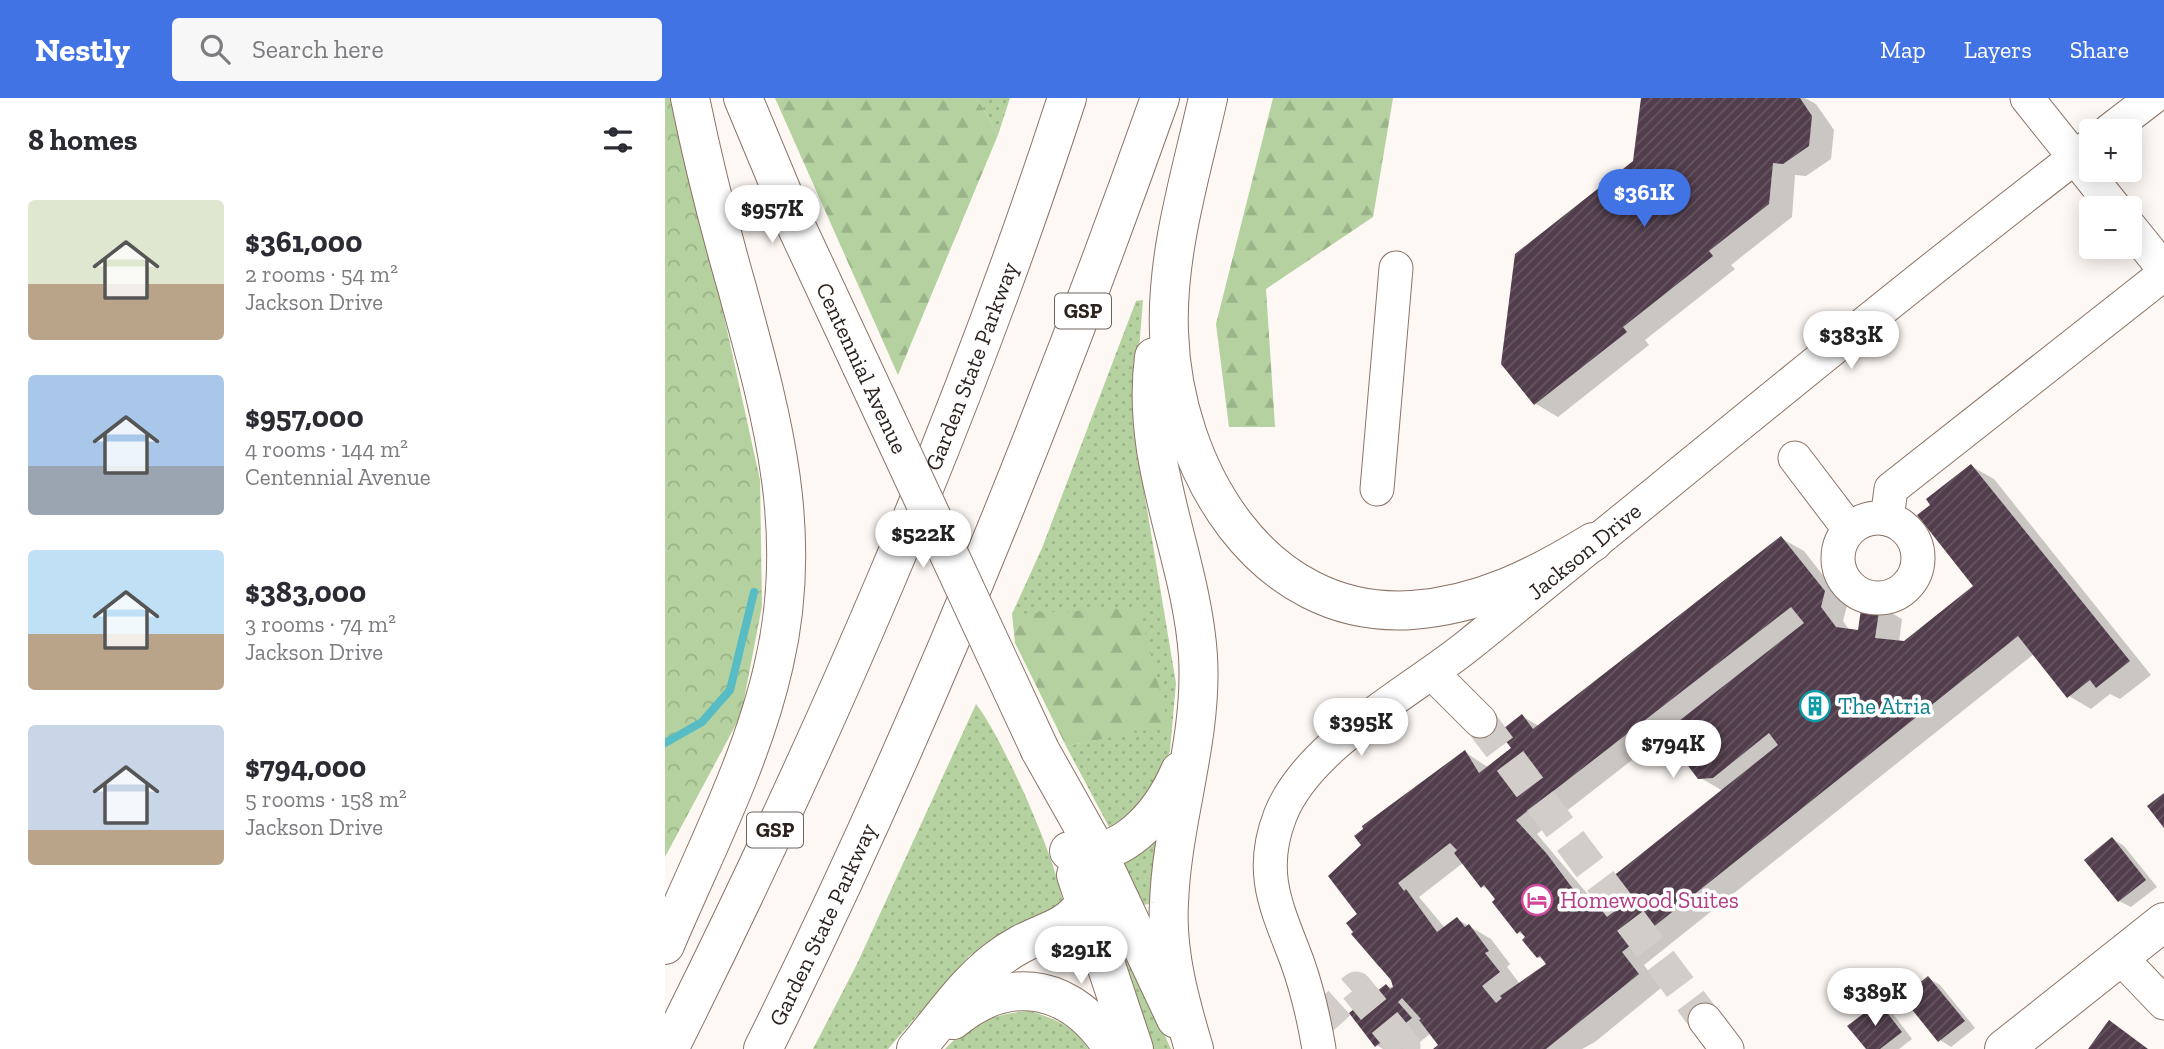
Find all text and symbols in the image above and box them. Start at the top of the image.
search box [172,18,662,81]
text: Nestly [35,30,130,69]
icon: search [196,30,234,68]
text: Search here [252,33,384,65]
text: Map [1880,35,1926,64]
text: Layers [1964,35,2032,64]
text: Share [2070,35,2129,64]
map controls [2079,119,2142,259]
button: + [2079,119,2142,182]
icon: filters [599,121,637,159]
text: 8 homes [28,122,137,158]
pin: $361K [1595,170,1693,229]
text: $361K [1614,178,1674,206]
pin: $957K [723,186,821,245]
text: $957K [741,194,803,222]
button: − [2079,196,2142,259]
text: $361,000 [245,224,362,260]
icon: home [84,228,168,312]
street label: Garden State Parkway [919,258,1024,475]
text: 2 rooms · 54 m² [245,260,398,288]
street label: Centennial Avenue [810,278,914,458]
text: Jackson Drive [245,288,383,316]
road number: GSP [1055,294,1111,328]
pin: $383K [1802,312,1900,371]
text: $383K [1819,320,1883,348]
text: $957,000 [245,399,364,435]
icon: home [84,403,168,487]
text: 4 rooms · 144 m² [245,435,408,463]
text: Centennial Avenue [245,463,431,491]
street label: Jackson Drive [1522,497,1647,606]
pin: $522K [874,510,972,570]
text: $522K [891,519,955,547]
text: $383,000 [245,574,366,610]
icon: home [84,578,168,662]
text: 3 rooms · 74 m² [245,610,396,638]
text: Jackson Drive [245,638,383,666]
building icon: The Atria [1798,689,1832,723]
place label: The Atria [1838,692,1931,720]
pin: $395K [1312,698,1410,758]
text: $395K [1329,707,1393,735]
pin: $794K [1624,720,1722,780]
text: $794K [1641,729,1705,757]
text: $794,000 [245,749,366,785]
icon: home [84,753,168,837]
text: 5 rooms · 158 m² [245,785,407,813]
road number: GSP [747,812,803,848]
text: Jackson Drive [245,813,383,841]
street label: Garden State Parkway [763,819,882,1030]
hotel icon: Homewood Suites [1520,883,1554,917]
place label: Homewood Suites [1560,886,1739,914]
pin: $291K [1032,926,1130,986]
text: $291K [1051,935,1111,963]
pin: $389K [1826,968,1924,1028]
text: $389K [1843,977,1907,1005]

